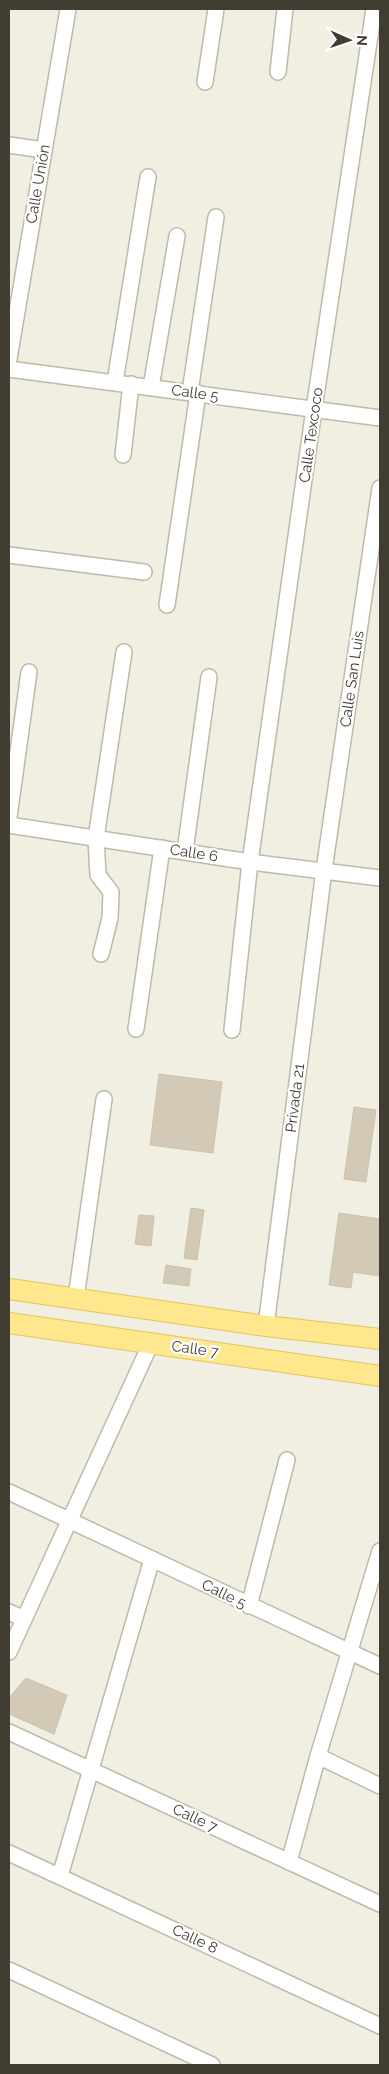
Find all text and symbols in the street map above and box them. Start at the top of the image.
north arrow [324,15,374,65]
text: N [354,35,370,46]
street label: Calle Unión [22,143,54,225]
street label: Calle 5 [170,381,220,405]
street label: Calle Texcoco [295,386,327,484]
street label: Calle San Luis [336,630,368,728]
street label: Calle 6 [169,840,219,866]
street label: Privada 21 [282,1062,308,1134]
street label: Calle 7 [170,1337,220,1361]
street label: Calle 5 [199,1576,249,1612]
street label: Calle 7 [170,1800,220,1836]
street label: Calle 8 [169,1921,221,1957]

